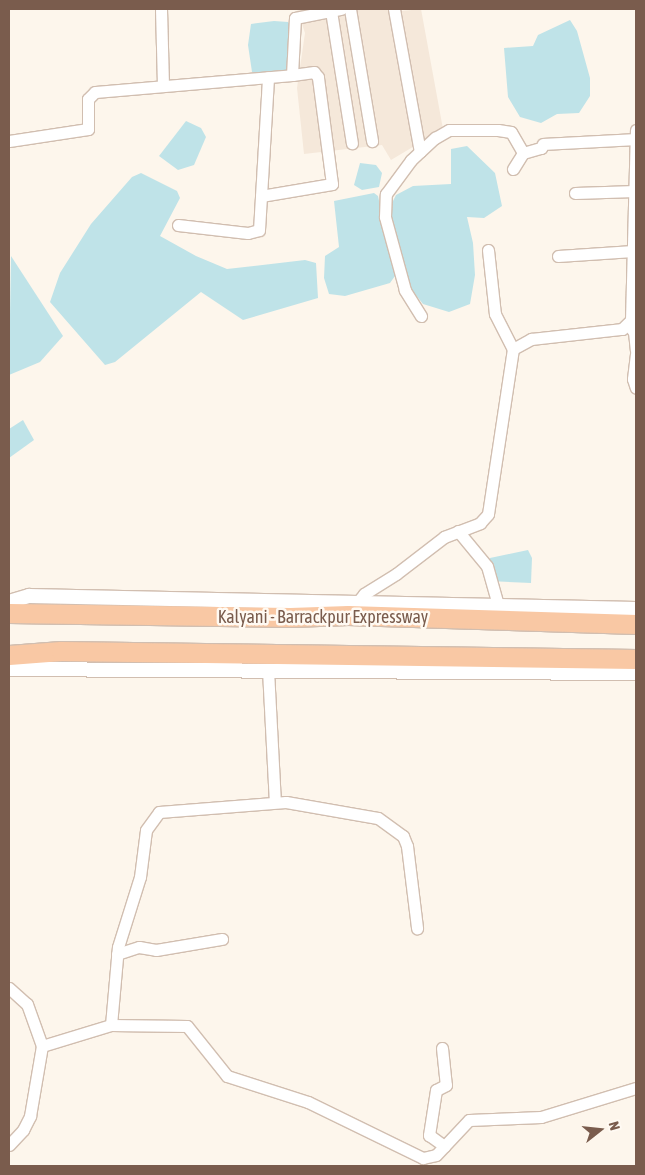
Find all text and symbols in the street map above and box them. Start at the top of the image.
street label: Kalyani - Barrackpur Expressway [218,606,428,628]
north arrow [575,1105,625,1155]
text: N [606,1120,623,1132]

